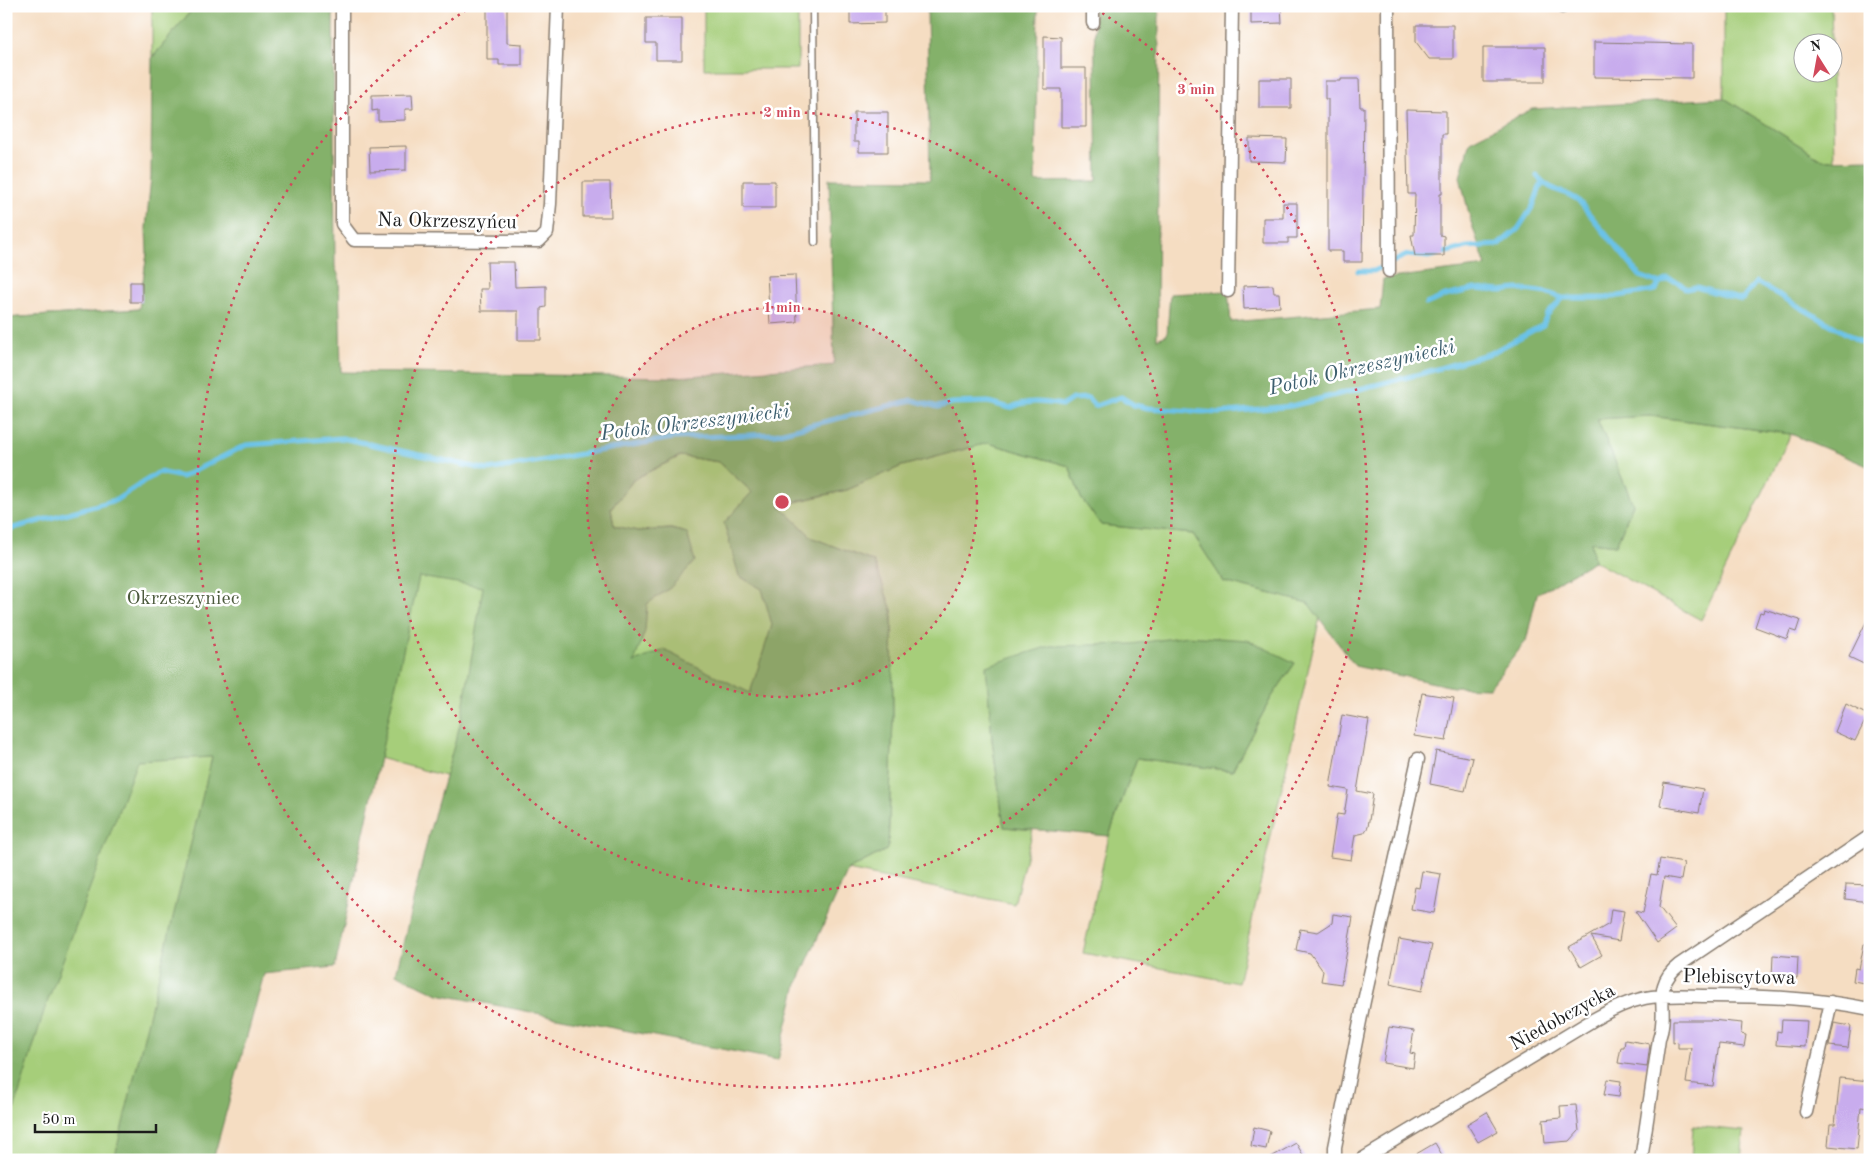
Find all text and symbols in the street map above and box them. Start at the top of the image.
north arrow [1794,32,1844,82]
text: N [1809,38,1823,54]
text: 3 min [1177,83,1215,98]
text: 2 min [763,106,801,121]
street label: Na Okrzeszyńcu [377,211,517,233]
text: 1 min [763,301,801,316]
water label: Potok Okrzeszyniecki [1266,336,1457,400]
water label: Potok Okrzeszyniecki [598,401,791,445]
centre of rings [773,493,791,511]
park label: Okrzeszyniec [127,589,240,609]
street label: Plebiscytowa [1682,967,1796,989]
street label: Niedobczycka [1507,981,1619,1055]
scale bar [35,1101,156,1133]
text: 50 m [42,1113,76,1128]

